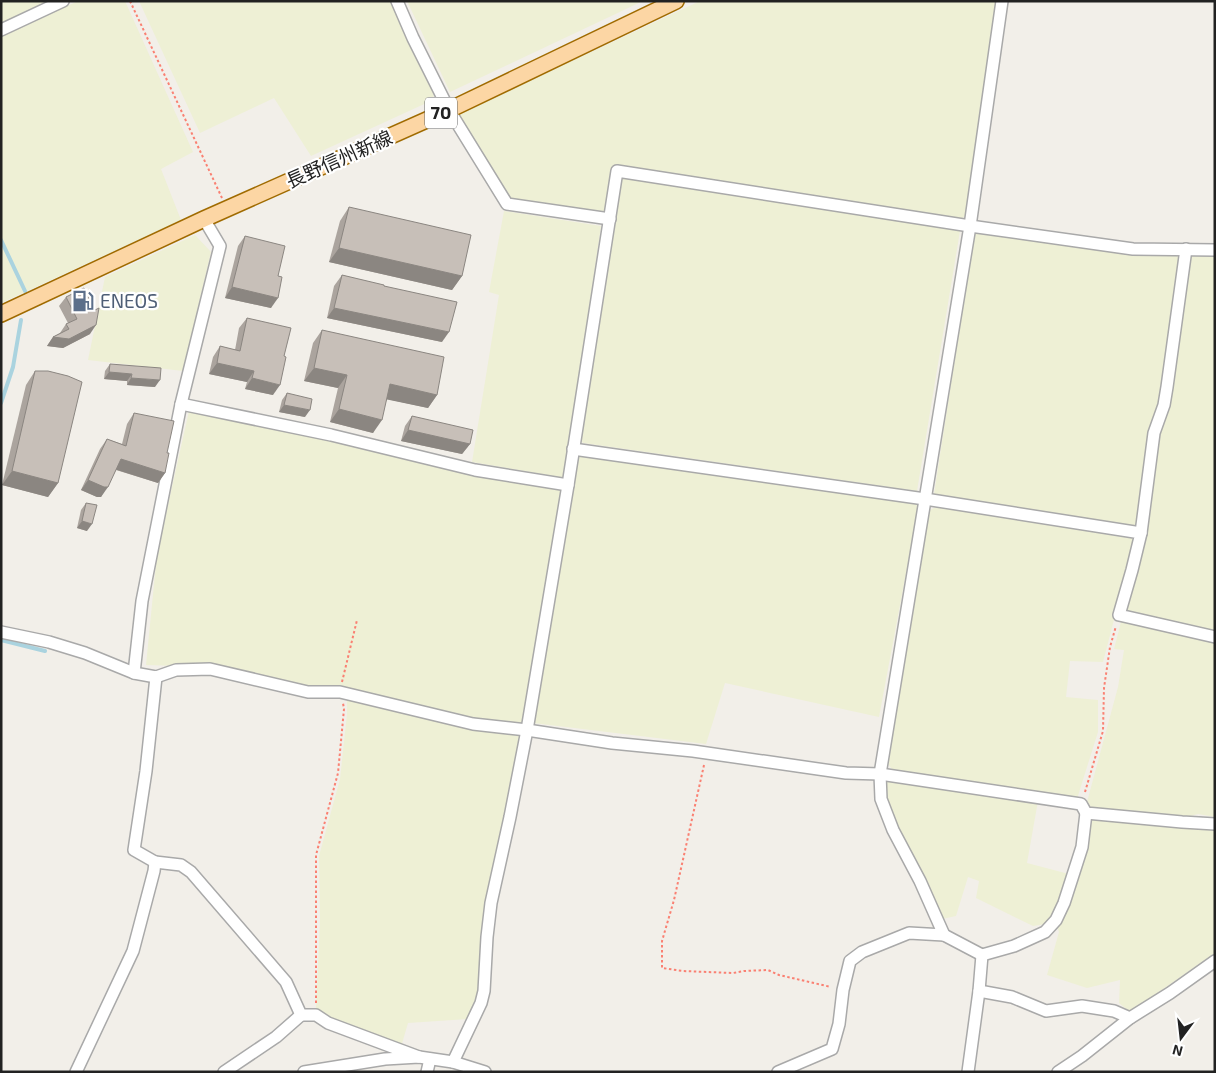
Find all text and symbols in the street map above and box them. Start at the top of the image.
road number: 70 [425,98,457,128]
street label: 長野信州新線 [282,125,396,192]
fuel station icon: ENEOS [70,288,96,314]
place label: ENEOS [100,289,158,312]
north arrow [1156,1013,1206,1063]
text: N [1170,1042,1185,1061]

